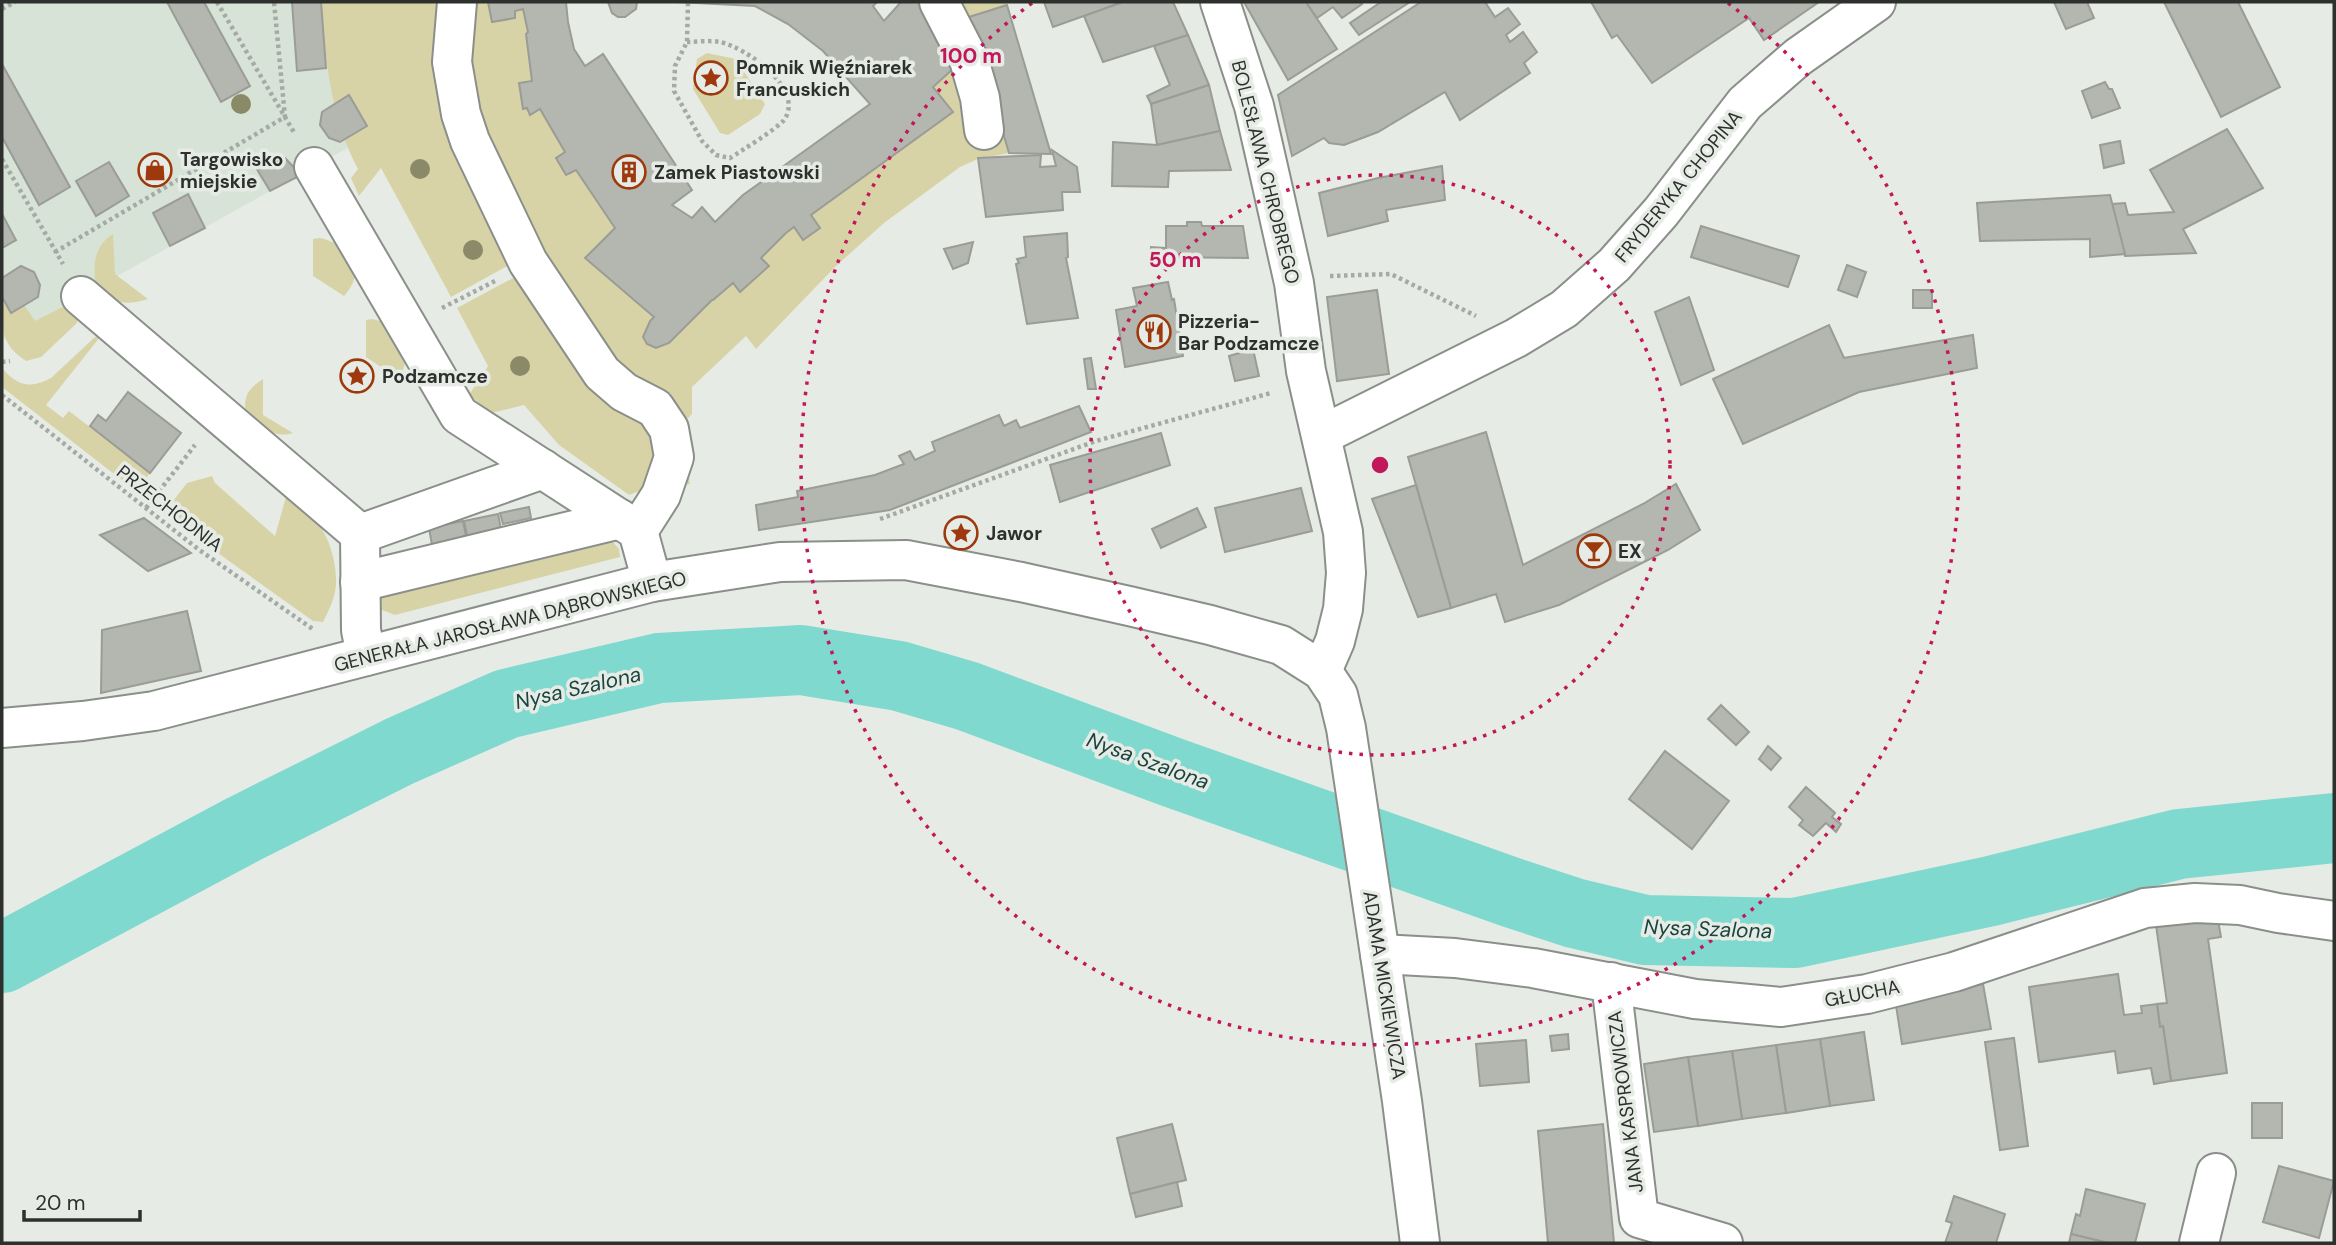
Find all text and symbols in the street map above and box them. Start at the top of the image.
text: 100 m [940,42,1002,70]
place label: Pomnik Więźniarek Francuskich [736,55,912,102]
street label: BOLESŁAWA CHROBREGO [1226,58,1305,287]
place icon: Pomnik Więźniarek Francuskich [692,59,730,97]
street label: FRYDERYKA CHOPINA [1609,105,1748,268]
place label: Targowisko miejskie [180,147,283,194]
shop icon: Targowisko miejskie [136,151,174,189]
building icon: Zamek Piastowski [610,153,648,191]
place label: Zamek Piastowski [654,160,820,185]
text: 50 m [1149,246,1201,274]
place label: Pizzeria- Bar Podzamcze [1178,309,1319,356]
restaurant icon: Pizzeria- Bar Podzamcze [1135,313,1173,351]
place icon: Podzamcze [338,357,376,395]
place label: Podzamcze [382,364,488,389]
centre of rings [1368,453,1392,477]
street label: PRZECHODNIA [112,459,228,558]
place icon: Jawor [942,514,980,552]
place label: Jawor [986,521,1042,546]
bar icon: EX [1575,532,1613,570]
place label: EX [1618,539,1642,564]
street label: GENERAŁA JAROSŁAWA DĄBROWSKIEGO [331,566,689,677]
water label: Nysa Szalona [512,660,644,716]
water label: Nysa Szalona [1083,726,1213,796]
street label: ADAMA MICKIEWICZA [1357,889,1412,1082]
water label: Nysa Szalona [1643,913,1773,945]
street label: GŁUCHA [1822,974,1902,1013]
street label: JANA KASPROWICZA [1602,1009,1649,1194]
scale bar [24,1178,140,1222]
text: 20 m [35,1189,86,1217]

